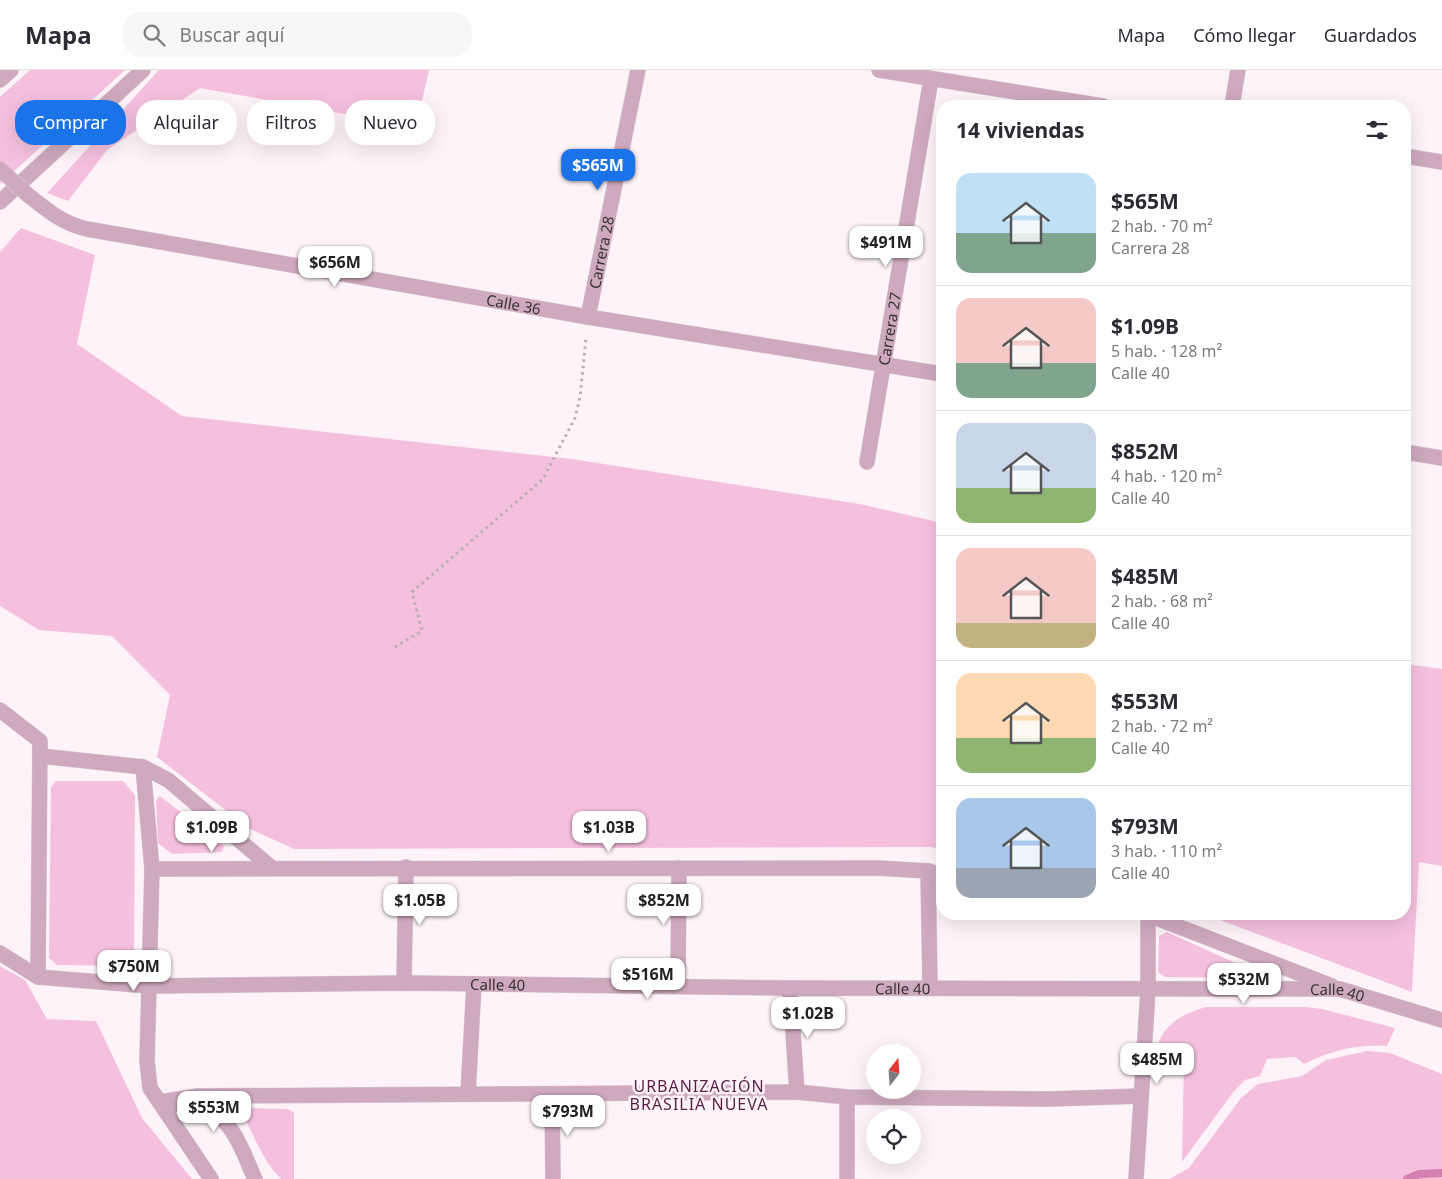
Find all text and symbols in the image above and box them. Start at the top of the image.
search box [122,12,472,57]
text: Mapa [25,18,92,51]
icon: search [140,21,168,49]
text: Buscar aquí [180,22,284,48]
text: Mapa [1118,23,1165,47]
text: Cómo llegar [1193,23,1296,47]
text: Guardados [1324,23,1417,47]
chip: Comprar [15,100,126,145]
chip: Alquilar [136,100,237,145]
chip: Filtros [247,100,335,145]
chip: Nuevo [345,100,435,145]
text: 14 viviendas [956,116,1085,144]
icon: filters [1363,116,1391,144]
pin: $565M [563,148,633,191]
text: $565M [572,154,624,176]
text: $565M [1111,187,1179,215]
icon: home [996,193,1056,253]
street label: Carrera 28 [584,214,618,291]
text: 2 hab. · 70 m² [1111,215,1213,237]
pin: $491M [851,226,921,268]
text: $491M [860,231,912,253]
text: Carrera 28 [1111,237,1190,259]
pin: $656M [300,246,370,288]
text: $656M [309,251,361,273]
street label: Calle 36 [485,289,543,319]
street label: Carrera 27 [873,291,905,367]
text: $1.09B [1111,312,1179,340]
icon: home [996,318,1056,378]
text: 5 hab. · 128 m² [1111,340,1222,362]
text: Calle 40 [1111,362,1170,384]
text: $852M [1111,437,1179,465]
icon: home [996,443,1056,503]
text: 4 hab. · 120 m² [1111,465,1222,487]
text: Calle 40 [1111,487,1170,509]
text: $485M [1111,562,1179,590]
icon: home [996,568,1056,628]
text: 2 hab. · 68 m² [1111,590,1213,612]
text: Calle 40 [1111,612,1170,634]
text: $553M [1111,687,1179,715]
icon: home [996,693,1056,753]
text: 2 hab. · 72 m² [1111,715,1213,737]
text: Calle 40 [1111,737,1170,759]
pin: $1.09B [171,810,253,853]
pin: $1.03B [568,810,650,853]
text: $793M [1111,812,1179,840]
text: $1.09B [186,816,238,838]
text: $1.03B [583,816,635,838]
icon: home [996,818,1056,878]
text: 3 hab. · 110 m² [1111,840,1222,862]
text: Calle 40 [1111,862,1170,884]
pin: $1.05B [379,884,461,926]
pin: $852M [629,884,699,926]
text: $1.05B [394,889,446,911]
text: $852M [638,889,690,911]
pin: $750M [99,950,169,992]
text: $750M [108,955,160,977]
pin: $516M [613,958,683,1000]
pin: $532M [1209,962,1279,1005]
text: $516M [622,963,674,985]
text: $532M [1218,968,1270,990]
street label: Calle 40 [470,974,525,995]
street label: Calle 40 [875,978,930,998]
street label: Calle 40 [1310,979,1367,1006]
pin: $1.02B [767,996,849,1039]
text: $1.02B [782,1002,834,1024]
pin: $485M [1122,1042,1192,1085]
north arrow [866,1044,921,1099]
map controls [866,1044,921,1164]
text: $485M [1131,1048,1183,1070]
district label: URBANIZACIÓN BRASILIA NUEVA [630,1075,768,1115]
pin: $553M [179,1090,249,1133]
pin: $793M [533,1094,603,1137]
text: $553M [188,1096,240,1118]
text: $793M [542,1100,594,1122]
button: locate [866,1109,921,1164]

